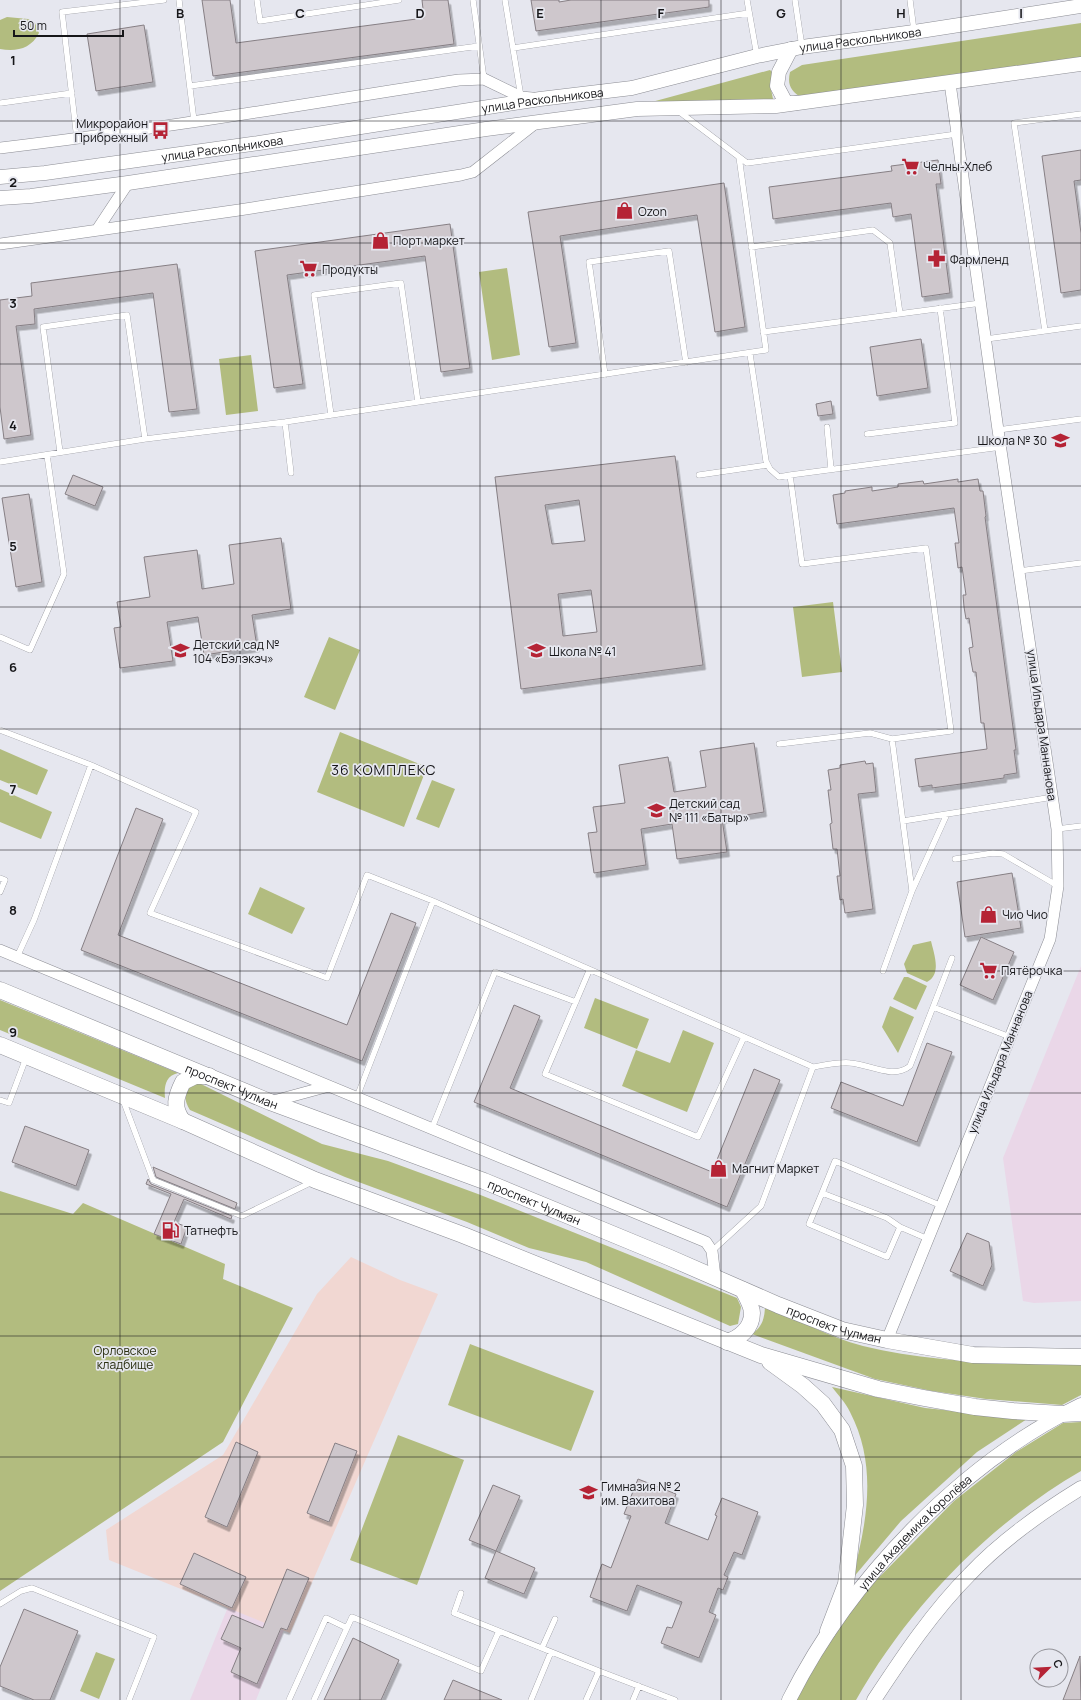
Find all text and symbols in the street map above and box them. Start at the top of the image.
text: B [176,4,184,22]
text: C [295,4,305,22]
text: D [415,4,425,22]
text: E [536,4,544,22]
text: F [658,4,665,22]
text: G [776,4,786,22]
text: H [896,4,906,22]
text: I [1019,4,1023,22]
scale bar [14,12,123,38]
text: 50 m [20,17,47,34]
street label: улица Раскольникова [798,22,922,56]
text: 1 [10,51,16,69]
street label: улица Раскольникова [480,83,604,117]
place label: Микрорайон Прибрежный [75,115,148,146]
bus stop icon: Микрорайон Прибрежный [151,120,171,140]
street label: улица Раскольникова [160,131,284,165]
supermarket icon: Челны-Хлеб [900,156,920,176]
place label: Челны-Хлеб [923,158,992,175]
text: 2 [9,173,17,191]
shop icon: Ozon [615,201,635,221]
place label: Ozon [638,203,667,220]
shop icon: Порт маркет [370,230,390,250]
place label: Порт маркет [393,232,465,249]
pharmacy icon: Фармленд [927,249,947,269]
place label: Фармленд [950,251,1009,268]
supermarket icon: Продукты [299,259,319,279]
place label: Продукты [322,261,378,278]
text: 3 [9,294,17,312]
text: 4 [9,416,17,434]
school or university icon: Школа № 30 [1050,430,1070,450]
place label: Школа № 30 [978,432,1047,449]
text: 5 [9,537,17,555]
place label: Детский сад № 104 «Бэлэкэч» [193,636,280,667]
school or university icon: Детский сад № 104 «Бэлэкэч» [170,641,190,661]
school or university icon: Школа № 41 [526,641,546,661]
place label: Школа № 41 [549,643,616,660]
street label: улица Ильдара Маннанова [1023,648,1061,802]
text: 6 [9,658,17,676]
district label: 36 КОМПЛЕКС [331,760,437,779]
text: 7 [10,780,17,798]
place label: Детский сад № 111 «Батыр» [669,795,749,826]
school or university icon: Детский сад № 111 «Батыр» [646,800,666,820]
text: 8 [9,901,17,919]
shop icon: Чио Чио [979,904,999,924]
place label: Чио Чио [1002,906,1048,923]
supermarket icon: Пятёрочка [978,960,998,980]
place label: Пятёрочка [1001,962,1062,979]
street label: улица Ильдара Маннанова [964,988,1036,1136]
text: 9 [9,1023,17,1041]
street label: проспект Чулман [183,1059,281,1113]
shop icon: Магнит Маркет [709,1158,729,1178]
place label: Магнит Маркет [732,1160,819,1177]
street label: проспект Чулман [486,1175,583,1229]
fuel station icon: Татнефть [161,1220,181,1240]
place label: Татнефть [184,1222,238,1239]
street label: проспект Чулман [784,1301,883,1347]
park label: Орловское кладбище [94,1342,156,1373]
street label: улица Академика Королёва [854,1471,975,1593]
place label: Гимназия № 2 им. Вахитова [601,1478,681,1509]
school or university icon: Гимназия № 2 им. Вахитова [578,1483,598,1503]
north arrow [1029,1648,1069,1688]
text: С [1050,1657,1067,1670]

